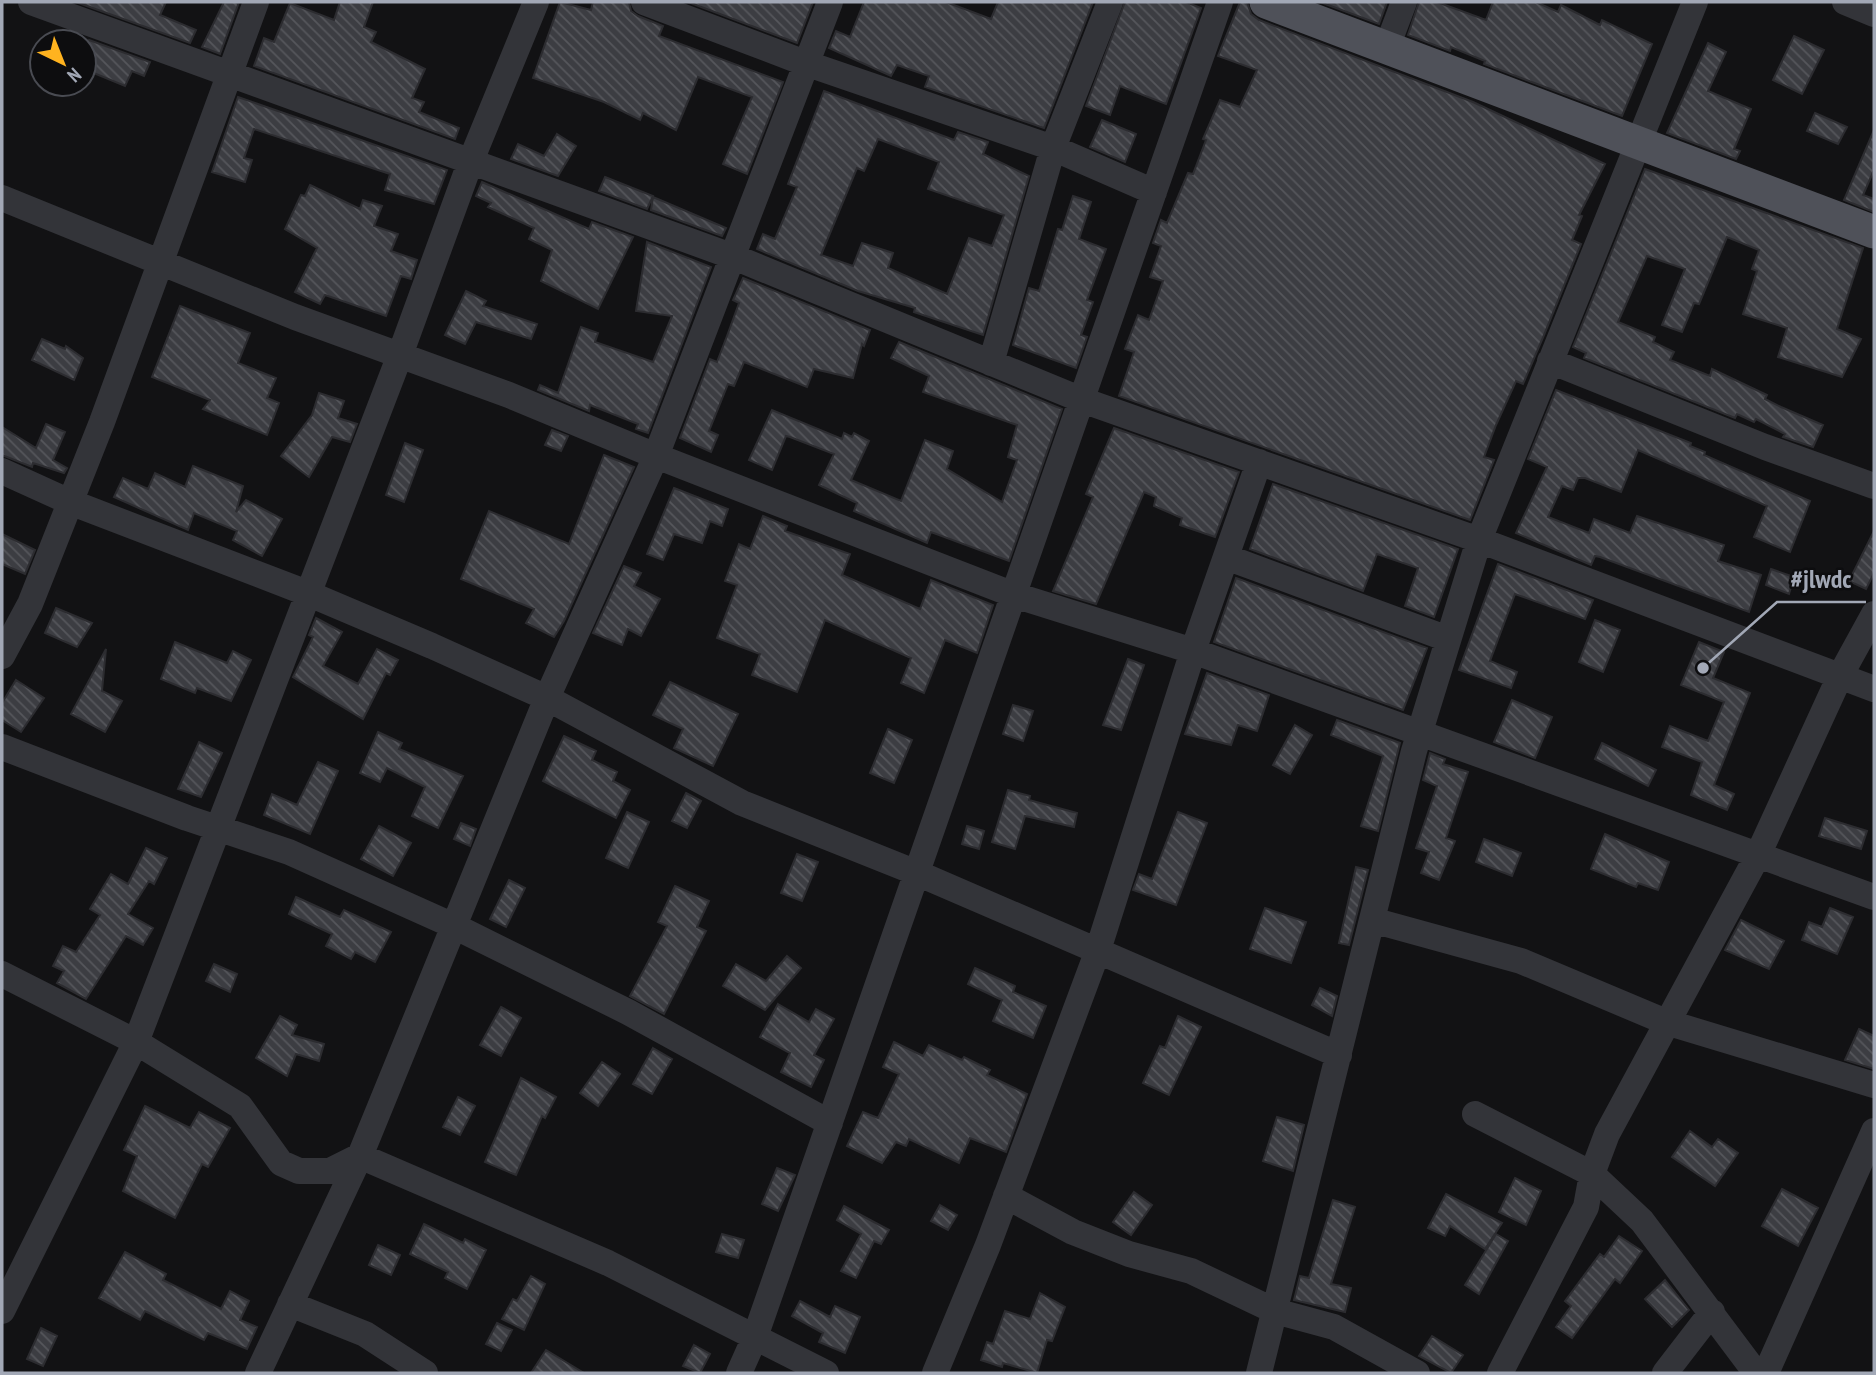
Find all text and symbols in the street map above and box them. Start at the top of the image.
north arrow [28,28,98,98]
text: N [63,63,87,88]
callout: #jlwdc [1777,555,1866,602]
text: #jlwdc [1791,562,1851,595]

